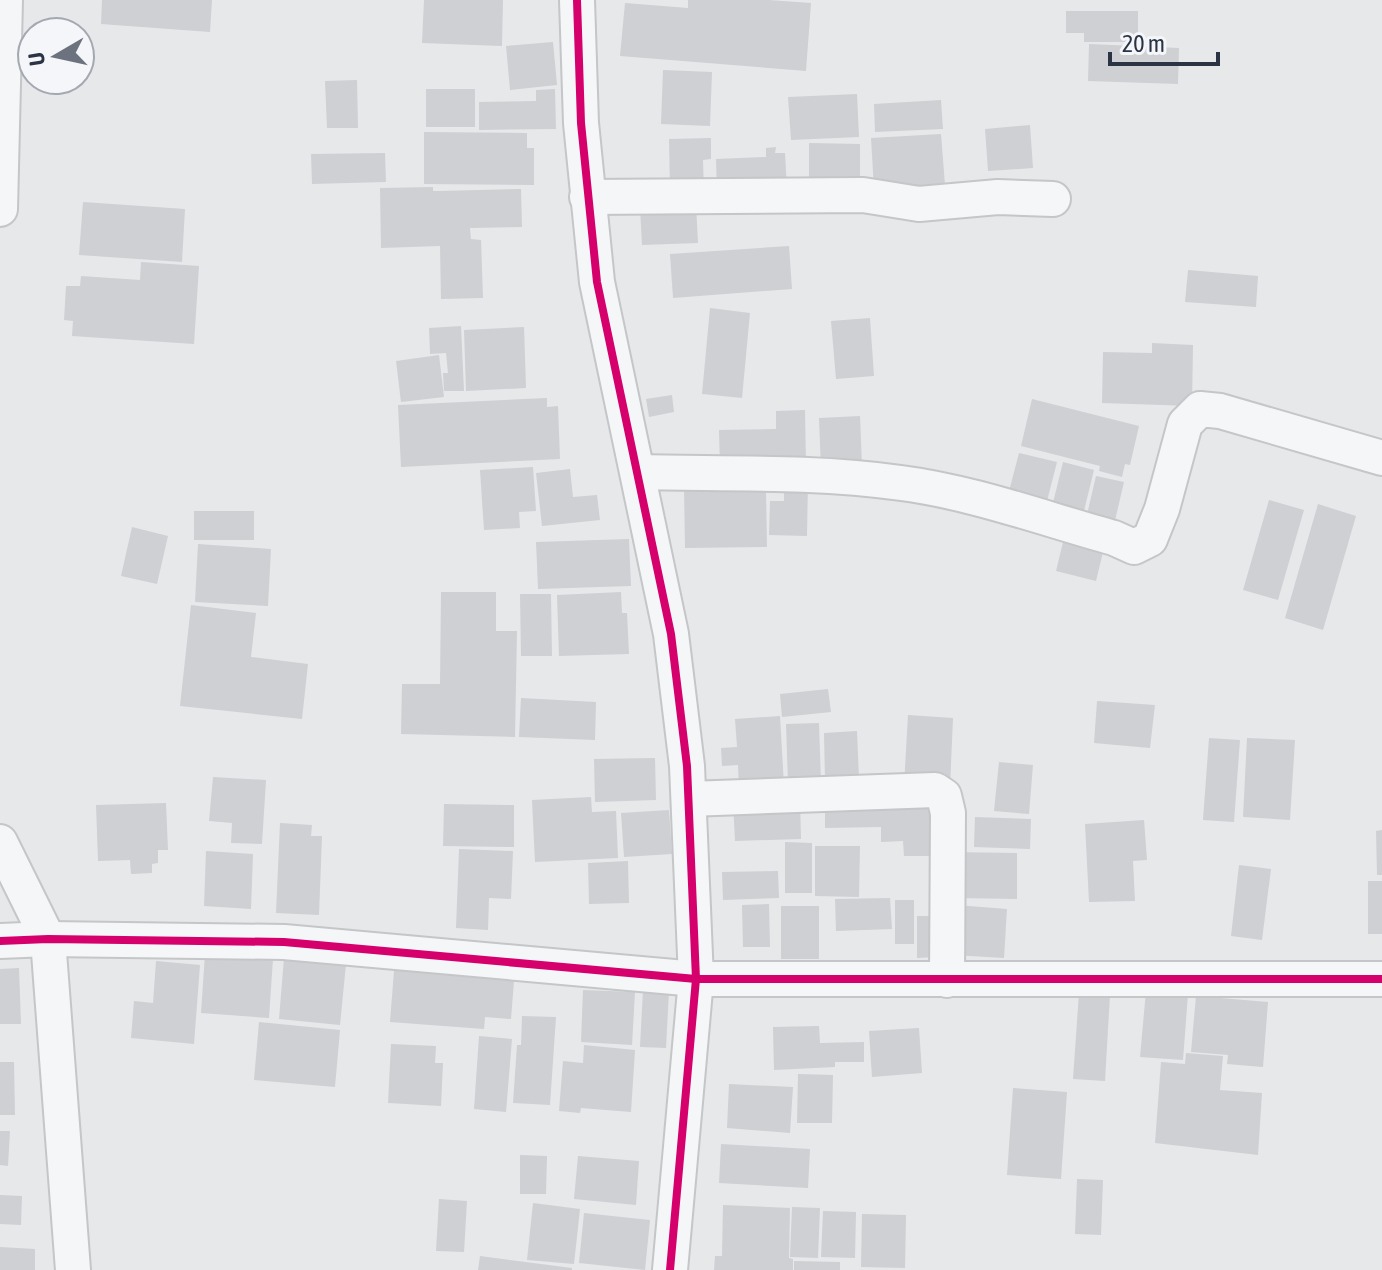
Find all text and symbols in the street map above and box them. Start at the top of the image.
north arrow [16,16,96,96]
scale bar [1110,16,1218,66]
text: 20 m [1122,30,1165,57]
text: U [22,51,50,68]

